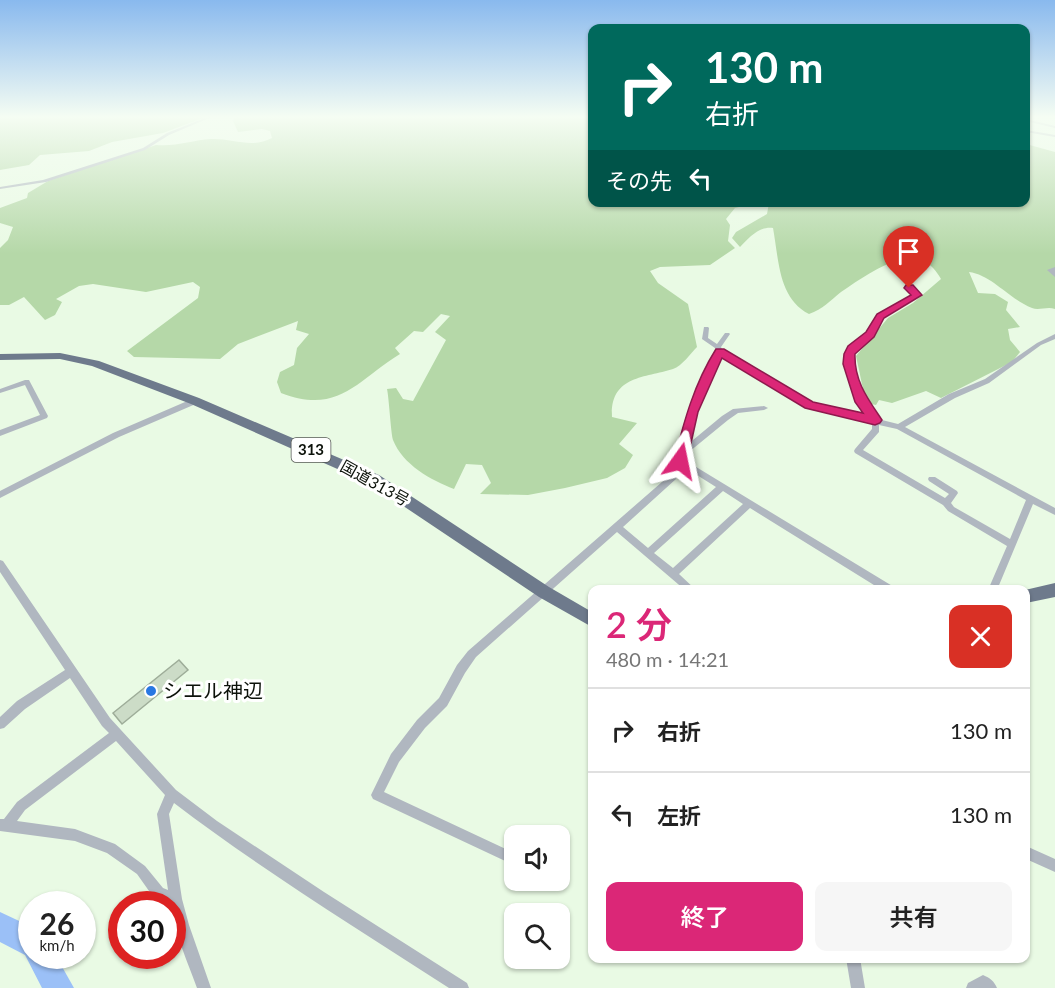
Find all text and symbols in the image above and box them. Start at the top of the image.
text: 130 m [705,42,823,92]
icon: right [606,48,684,126]
text: 右折 [705,97,759,130]
icon: left [684,162,717,195]
text: その先 [606,167,672,194]
pin [883,226,934,288]
icon: arrive [892,235,925,268]
position arrow [648,429,712,493]
road number: 313 [292,438,330,462]
street label: 国道313号 [337,456,413,509]
text: 2 分 [606,602,672,646]
button: close [949,605,1012,668]
text: 480 m · 14:21 [606,647,729,671]
place label: シエル神辺 [163,678,263,702]
marker: シエル神辺 [144,684,158,698]
icon: right [606,714,639,747]
text: 130 m [950,717,1012,744]
text: 右折 [657,718,701,745]
icon: left [606,798,639,831]
text: 130 m [950,801,1012,828]
text: 左折 [657,802,701,829]
map controls [504,825,570,969]
button: sound [504,825,570,891]
button: 終了 [606,882,803,951]
button: 共有 [815,882,1012,951]
speed limit sign: 30 [108,891,186,969]
button: search [504,903,570,969]
text: 26 [40,905,74,941]
text: km/h [39,936,75,954]

